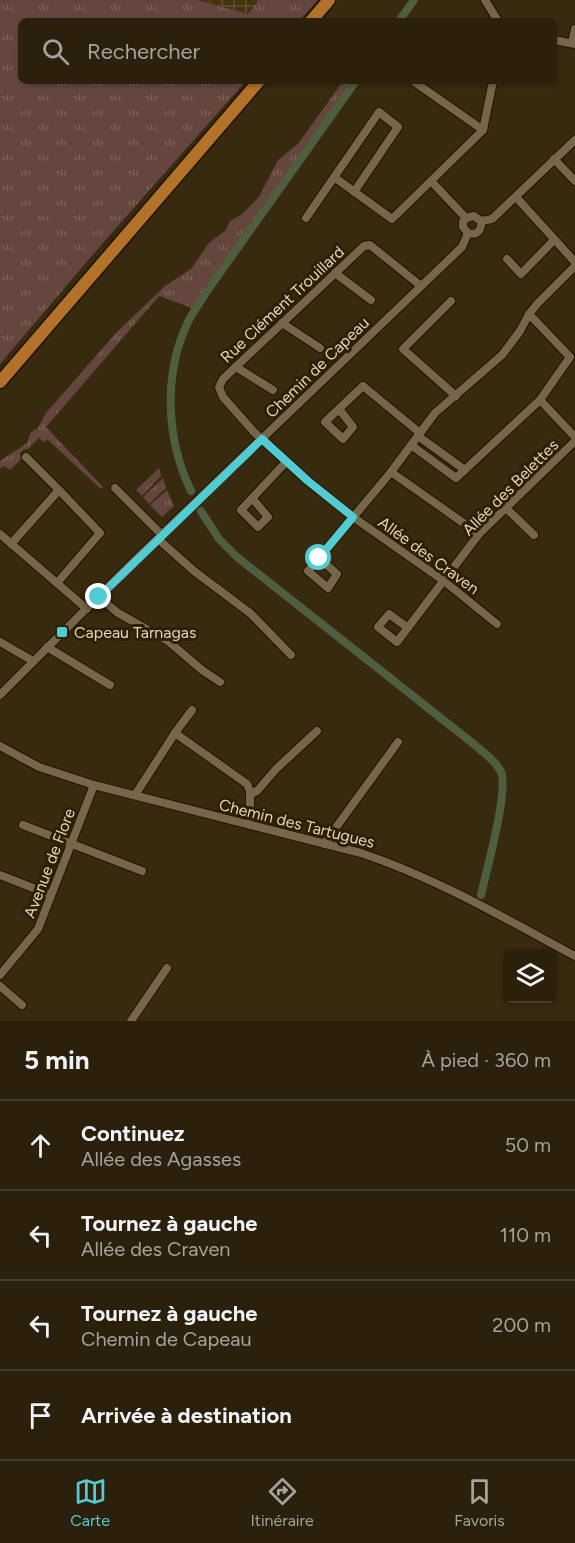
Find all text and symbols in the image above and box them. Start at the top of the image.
search box [18,18,557,84]
icon: search [39,35,72,68]
text: Rechercher [87,38,200,65]
street label: Rue Clément Trouillard [217,242,348,367]
street label: Chemin de Capeau [262,313,373,422]
street label: Allée des Belettes [458,435,562,539]
street label: Allée des Craven [375,513,483,598]
route start [305,544,331,570]
route end [85,583,111,609]
place label: Capeau Tarnagas [74,623,196,642]
marker: Capeau Tarnagas [55,625,69,639]
street label: Chemin des Tartugues [217,795,377,852]
street label: Avenue de Flore [20,805,79,921]
map controls [503,949,557,1003]
button: layers [503,949,557,1003]
text: 5 min [24,1044,90,1076]
text: À pied · 360 m [421,1048,551,1072]
text: Continuez [81,1120,185,1147]
icon: ahead [24,1129,57,1162]
text: 50 m [505,1133,551,1157]
text: Allée des Agasses [81,1147,241,1171]
text: Tournez à gauche [81,1210,257,1237]
icon: left [24,1219,57,1252]
text: 110 m [500,1223,551,1247]
text: Allée des Craven [81,1237,231,1261]
text: Tournez à gauche [81,1300,257,1327]
icon: left [24,1309,57,1342]
text: 200 m [492,1313,551,1337]
text: Chemin de Capeau [81,1327,252,1351]
icon: arrive [24,1399,57,1432]
text: Arrivée à destination [81,1402,292,1429]
tab: Carte [70,1475,110,1530]
tab: Itinéraire [251,1475,314,1530]
tab: Favoris [454,1475,505,1530]

